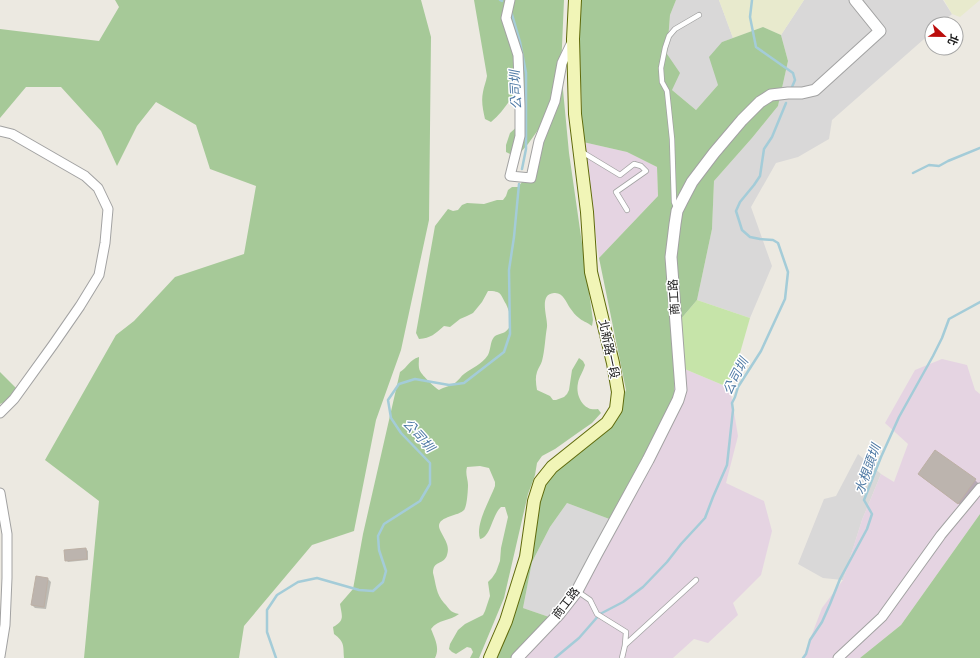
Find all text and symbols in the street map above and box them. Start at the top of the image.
north arrow [924,16,964,56]
text: 北 [945,32,962,47]
water label: 公司圳 [506,68,525,110]
street label: 商工路 [665,279,682,316]
street label: 北新路一段 [596,318,623,380]
water label: 公司圳 [719,353,753,397]
water label: 公司圳 [399,415,439,457]
water label: 水梘頭圳 [851,440,885,497]
street label: 商工路 [549,584,583,621]

